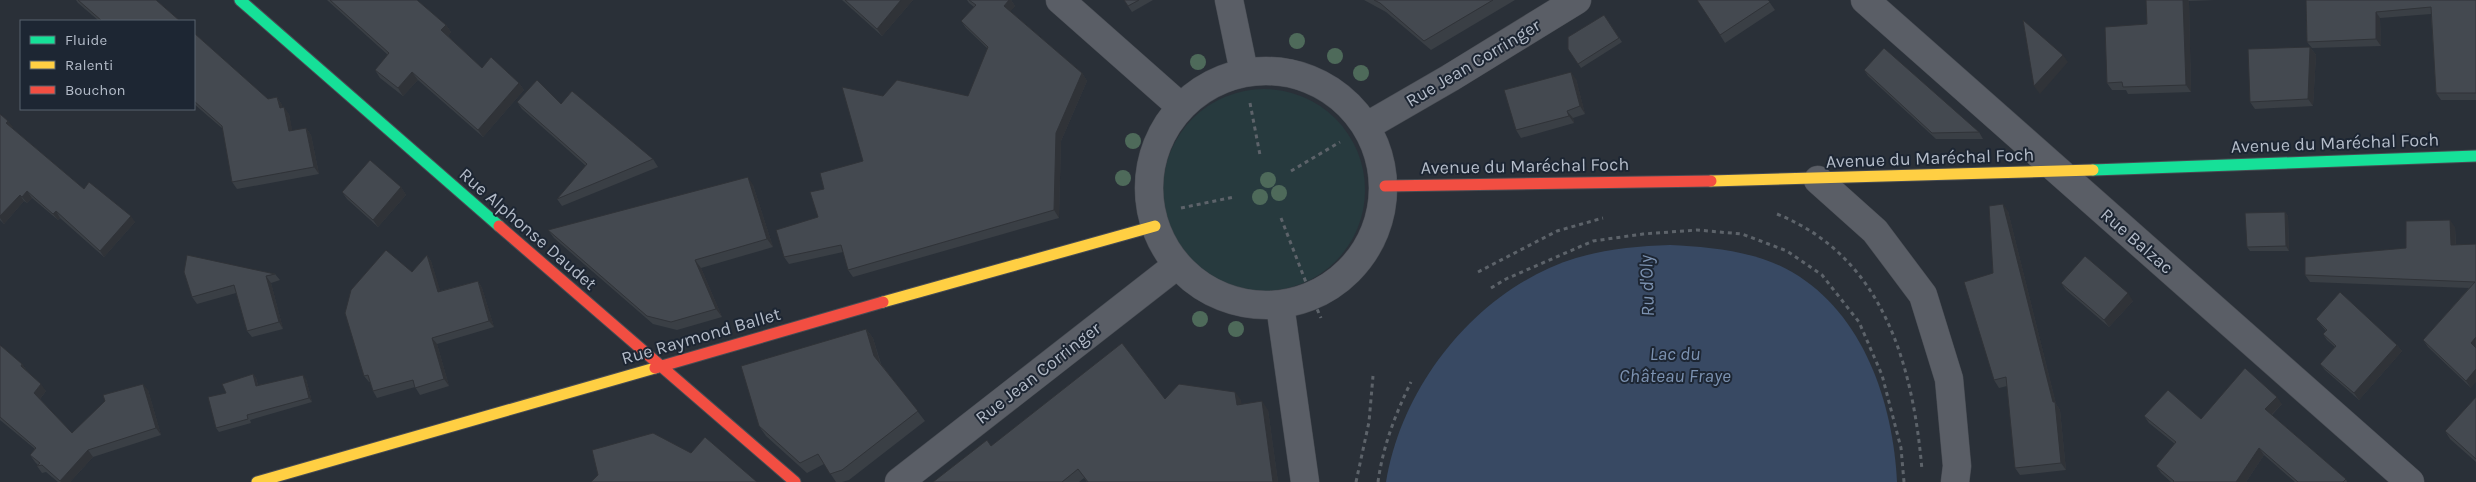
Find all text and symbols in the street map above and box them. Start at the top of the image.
street label: Rue Jean Corringer [1402,14,1545,112]
legend [20,20,195,110]
text: Fluide [65,31,107,49]
text: Ralenti [65,56,114,74]
text: Bouchon [65,81,126,99]
street label: Avenue du Maréchal Foch [2230,128,2440,158]
street label: Avenue du Maréchal Foch [1825,143,2035,173]
street label: Avenue du Maréchal Foch [1421,153,1629,179]
street label: Rue Alphonse Daudet [455,163,602,295]
street label: Rue Balzac [2096,203,2178,279]
water label: Ru d'Oly [1635,254,1659,317]
street label: Rue Raymond Ballet [619,303,783,369]
street label: Rue Jean Corringer [971,317,1105,429]
water label: Lac du Château Fraye [1619,343,1731,387]

